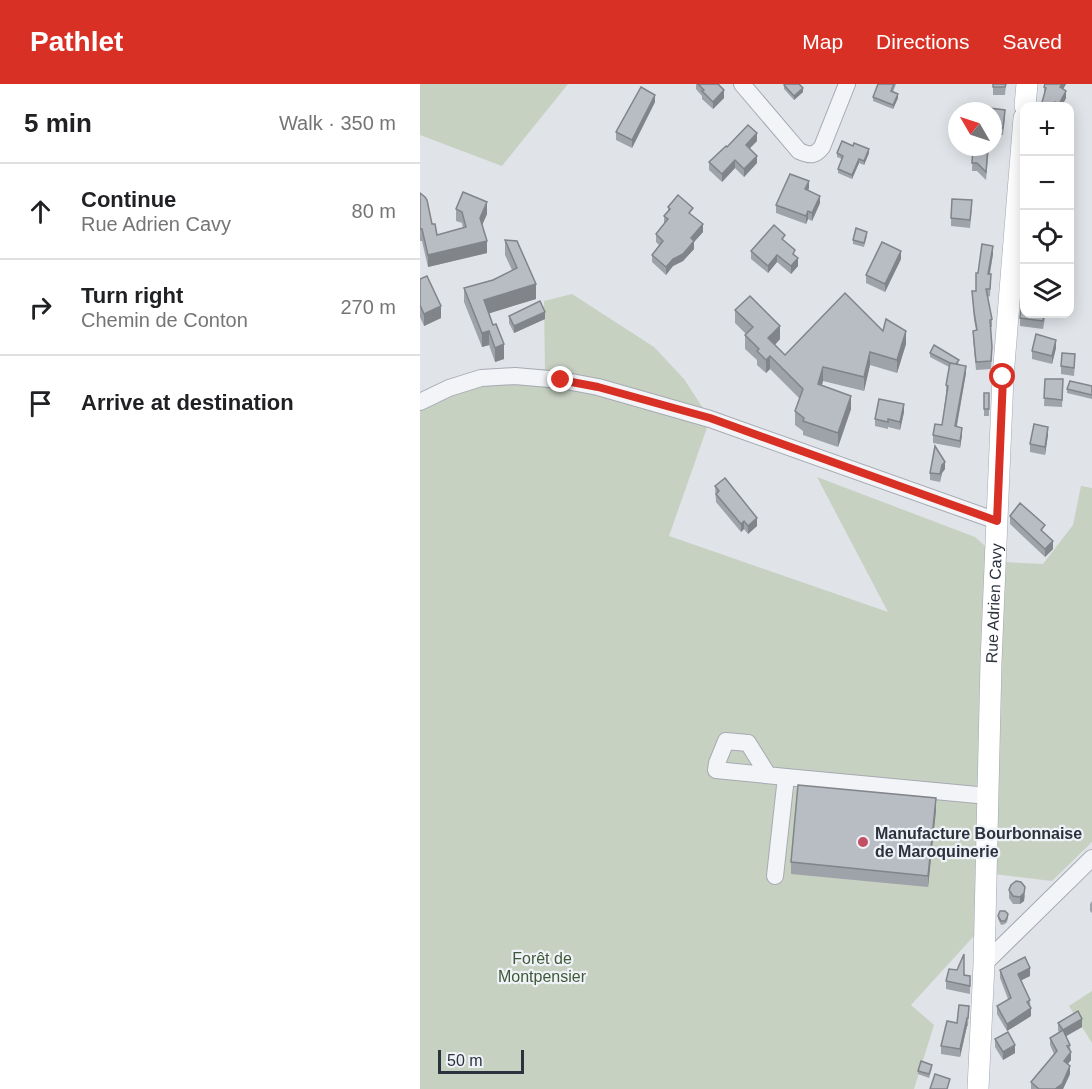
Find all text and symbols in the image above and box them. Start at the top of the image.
text: Pathlet [30,26,123,57]
text: Map [802,30,843,53]
text: Directions [876,30,969,53]
text: Saved [1002,30,1062,53]
north arrow [948,102,1002,156]
map controls [1020,102,1074,318]
button: + [1020,102,1074,156]
text: 5 min [24,108,92,138]
text: Walk · 350 m [279,112,396,134]
button: − [1020,156,1074,210]
text: Continue [81,187,176,212]
icon: ahead [24,195,57,228]
text: 80 m [352,200,396,222]
button: locate [1020,210,1074,264]
text: Rue Adrien Cavy [81,213,231,235]
button: layers [1020,264,1074,318]
text: Turn right [81,283,183,308]
icon: right [24,291,57,324]
text: 270 m [340,296,396,318]
text: Chemin de Conton [81,309,248,331]
route start [989,363,1015,389]
route end [547,366,573,392]
icon: arrive [24,387,57,420]
text: Arrive at destination [81,390,294,415]
street label: Rue Adrien Cavy [983,543,1005,664]
place label: Manufacture Bourbonnaise de Maroquinerie [875,825,1082,860]
marker: Manufacture Bourbonnaise de Maroquinerie [856,835,870,849]
park label: Forêt de Montpensier [498,950,587,985]
scale bar [438,1047,524,1074]
text: 50 m [447,1052,483,1069]

